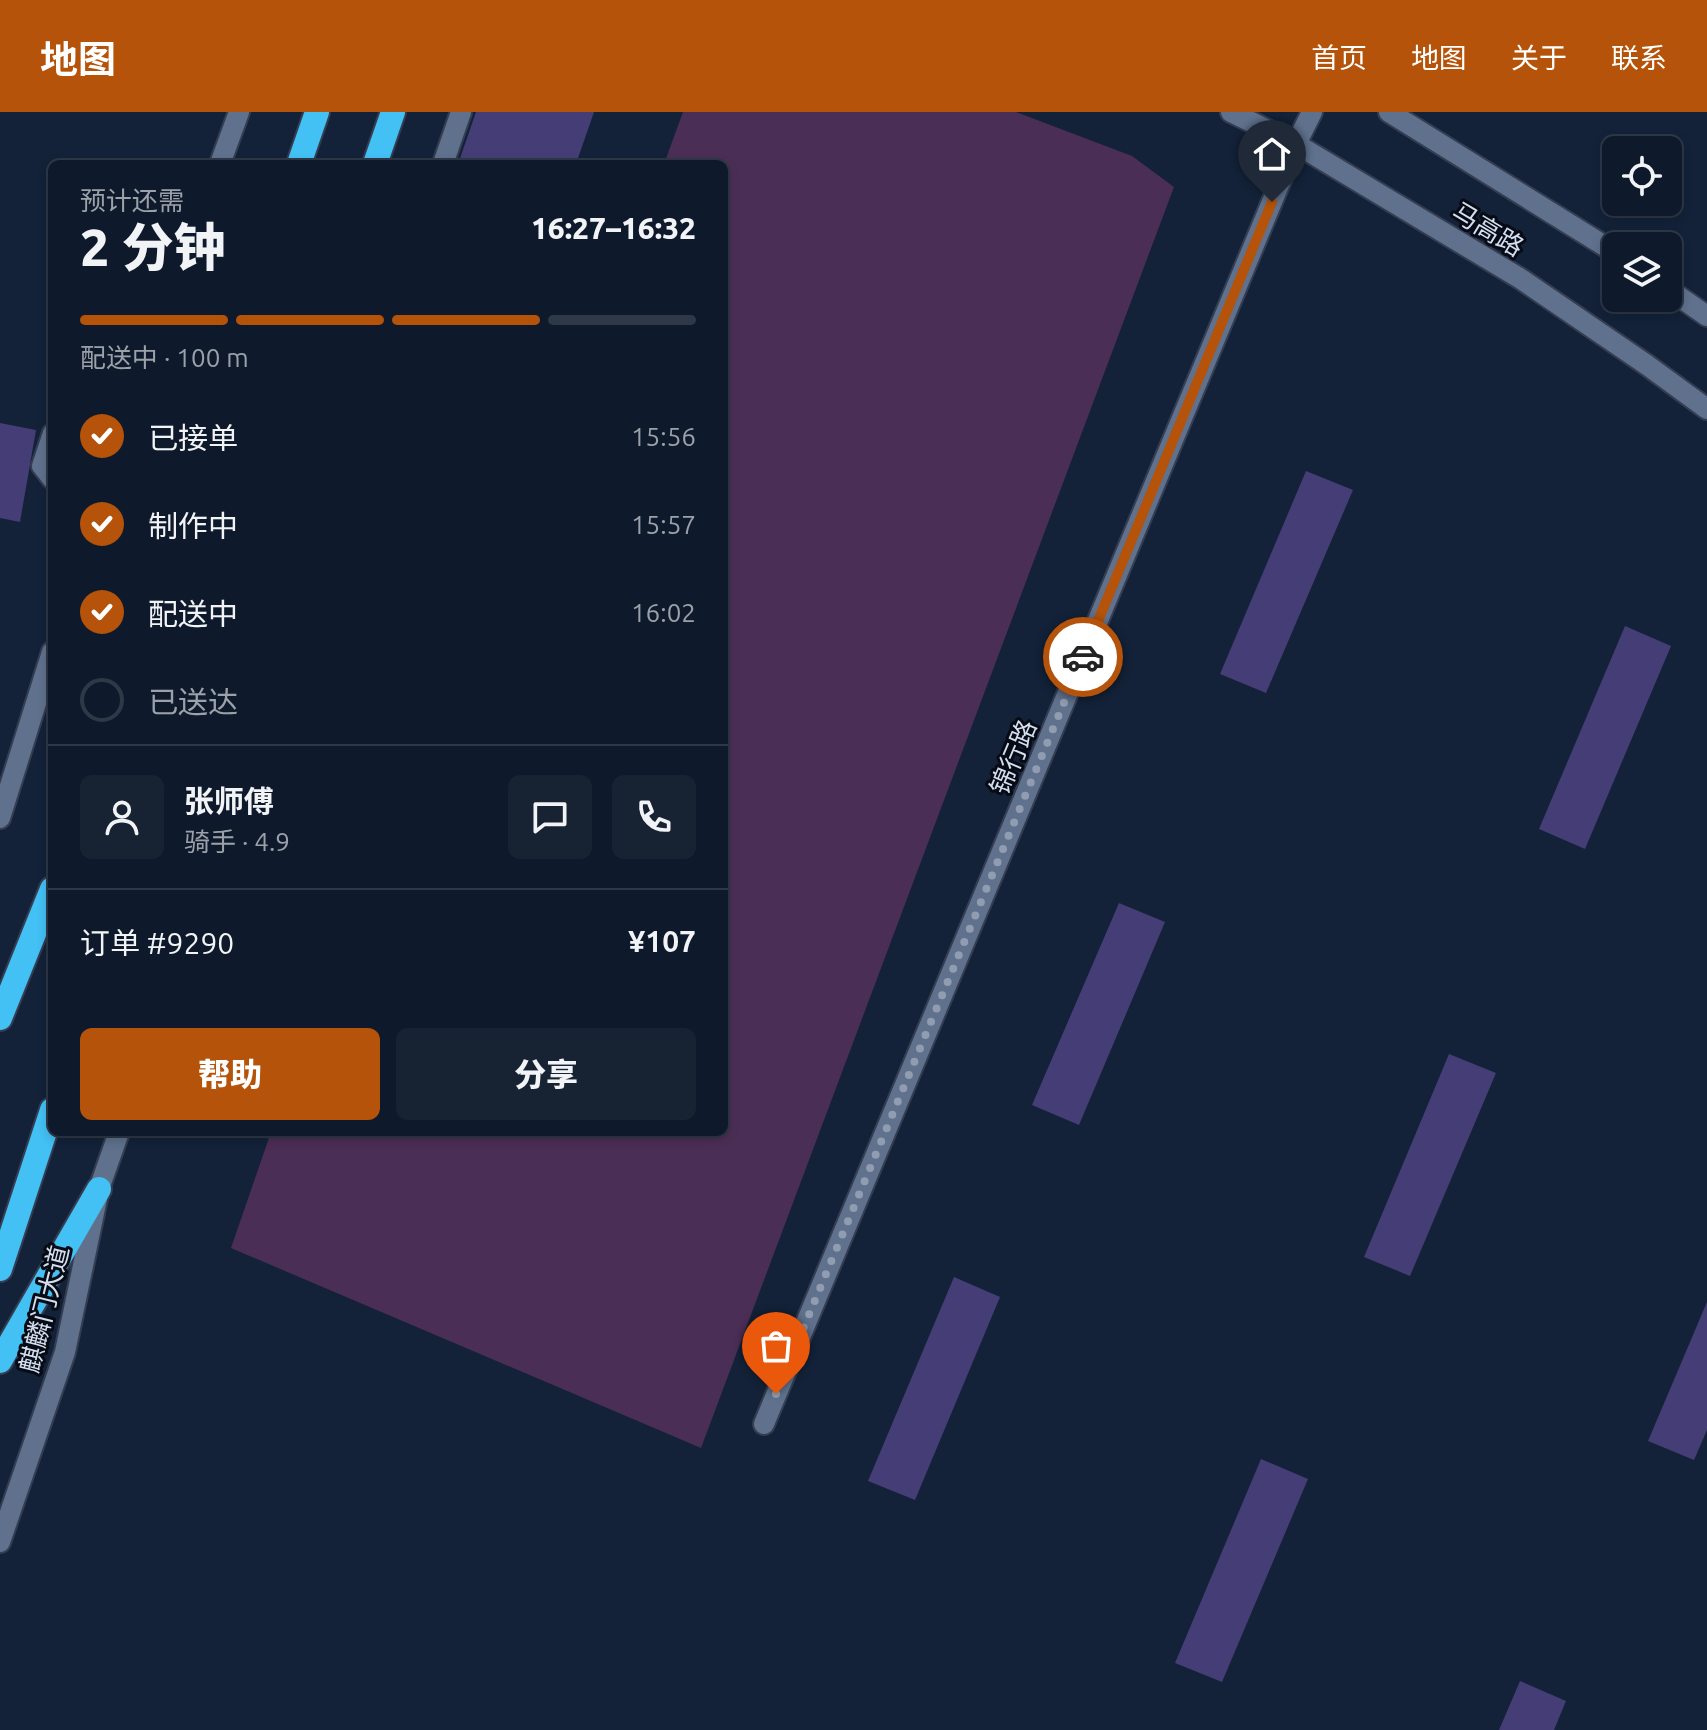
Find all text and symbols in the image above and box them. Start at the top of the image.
text: 地图 [40,38,116,80]
text: 首页 [1311,42,1367,73]
text: 地图 [1411,42,1467,73]
text: 关于 [1511,42,1567,73]
text: 联系 [1611,42,1667,73]
pin [1238,120,1306,202]
icon: home [1250,132,1294,176]
map controls [1602,136,1682,312]
button: locate [1602,136,1682,216]
text: 预计还需 [80,186,184,215]
street label: 马高路 [1447,196,1529,262]
text: 16:27–16:32 [531,211,696,245]
text: 2 分钟 [80,218,226,276]
button: layers [1602,232,1682,312]
text: 配送中 · 100 m [80,343,249,372]
icon: check [80,414,124,458]
text: 已接单 [148,421,238,455]
text: 15:56 [631,422,696,451]
icon: check [80,502,124,546]
text: 制作中 [148,509,238,543]
text: 15:57 [631,510,696,539]
icon: check [80,590,124,634]
text: 配送中 [148,597,238,631]
text: 16:02 [631,598,696,627]
courier [1043,617,1123,697]
icon: car [1061,635,1105,679]
text: 已送达 [148,685,238,719]
street label: 锦行路 [984,715,1042,799]
button: person [80,775,164,859]
button: chat [508,775,592,859]
button: phone [612,775,696,859]
text: 张师傅 [184,784,274,818]
text: 骑手 · 4.9 [184,827,290,856]
text: ¥107 [628,924,696,958]
text: 订单 #9290 [80,926,234,960]
button: 帮助 [80,1028,380,1120]
button: 分享 [396,1028,696,1120]
street label: 麒麟门大道 [14,1242,74,1376]
pin [742,1312,810,1394]
icon: bag [754,1324,798,1368]

